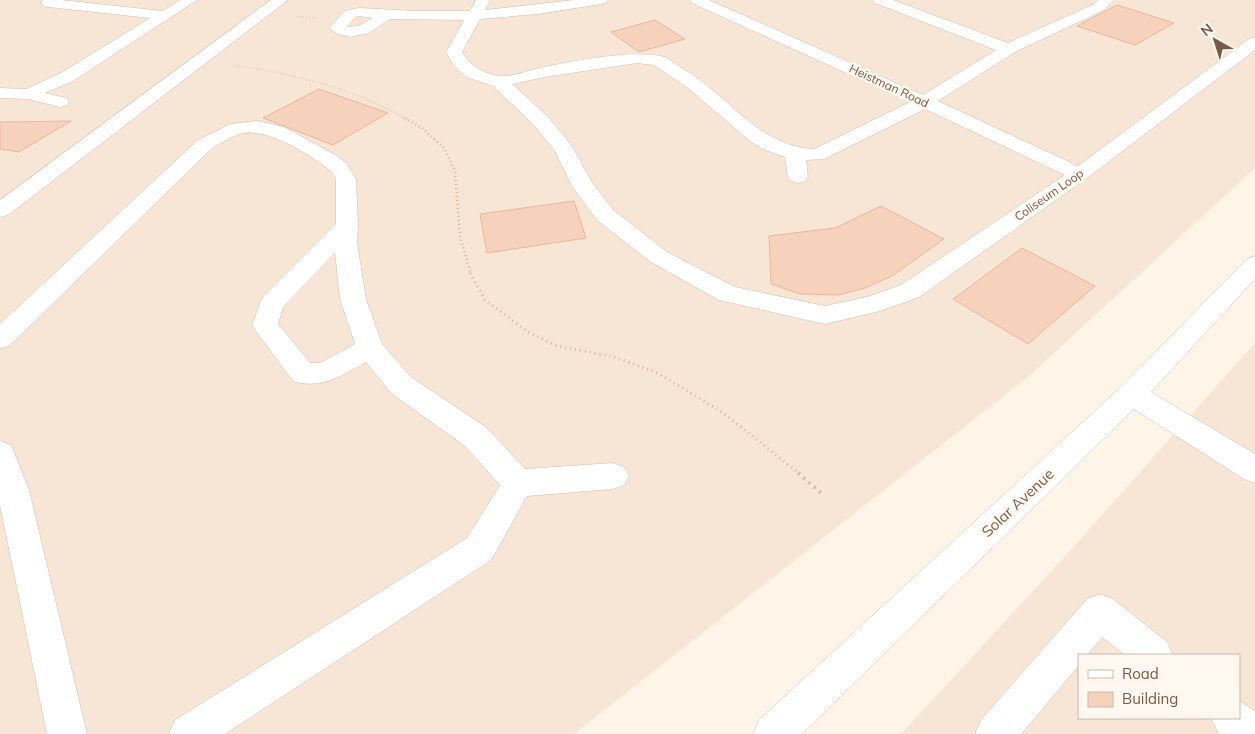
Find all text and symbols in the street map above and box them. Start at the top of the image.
north arrow [1190,15,1240,65]
text: N [1197,20,1217,40]
street label: Heistman Road [847,61,931,111]
street label: Coliseum Loop [1011,165,1086,224]
street label: Solar Avenue [978,464,1058,541]
legend [1078,654,1240,719]
text: Road [1122,664,1159,683]
text: Building [1122,689,1178,708]

